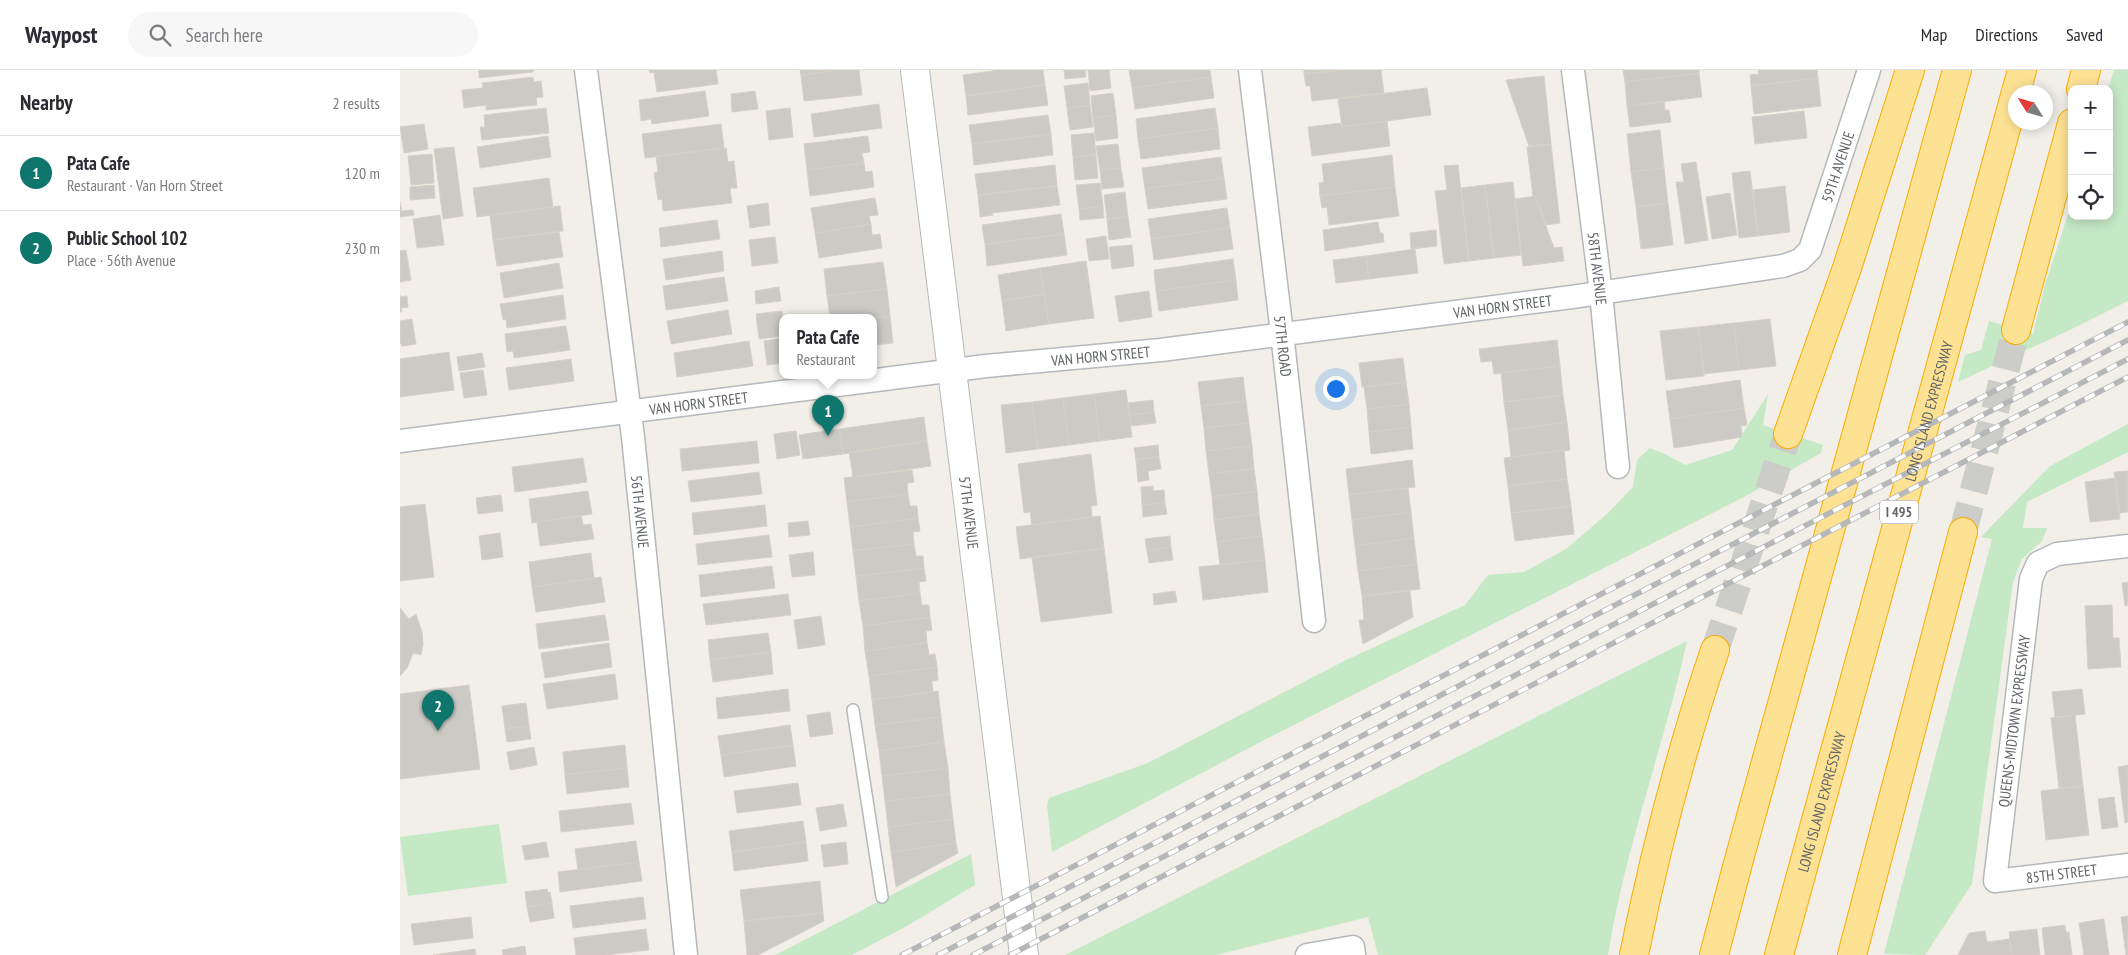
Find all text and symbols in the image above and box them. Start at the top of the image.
search box [128,12,478,57]
text: Waypost [25,19,98,50]
icon: search [146,21,174,49]
text: Search here [186,23,263,47]
text: Map [1921,23,1947,46]
text: Directions [1975,23,2038,46]
text: Saved [2066,23,2103,46]
north arrow [2008,85,2053,130]
map controls [2068,85,2113,220]
button: + [2068,85,2113,130]
text: Nearby [20,89,73,116]
text: 2 results [333,93,380,113]
street label: 59TH AVENUE [1817,129,1858,205]
button: − [2068,130,2113,175]
text: Pata Cafe [67,151,130,175]
text: 1 [32,163,40,183]
text: 120 m [345,163,380,183]
text: Restaurant · Van Horn Street [67,175,223,195]
button: locate [2068,175,2113,220]
text: Public School 102 [67,226,188,250]
street label: 58TH AVENUE [1584,231,1612,306]
text: 2 [32,238,40,258]
text: 230 m [345,238,380,258]
text: Place · 56th Avenue [67,250,176,270]
street label: VAN HORN STREET [1451,290,1553,322]
popup [779,314,877,379]
street label: 57TH ROAD [1270,314,1296,378]
text: Pata Cafe [796,325,860,349]
street label: LONG ISLAND EXPRESSWAY [1900,339,1957,483]
street label: VAN HORN STREET [1049,341,1151,370]
text: Restaurant [796,349,855,369]
your location [1323,376,1349,402]
street label: VAN HORN STREET [647,387,749,419]
pin: 1 [812,395,844,436]
street label: 56TH AVENUE [627,474,654,549]
street label: 57TH AVENUE [956,475,983,550]
road number: I 495 [1880,501,1918,524]
street label: QUEENS-MIDTOWN EXPRESSWAY [1994,634,2034,808]
pin: 2 [422,690,454,731]
street label: LONG ISLAND EXPRESSWAY [1793,729,1849,874]
street label: 85TH STREET [2025,859,2098,887]

